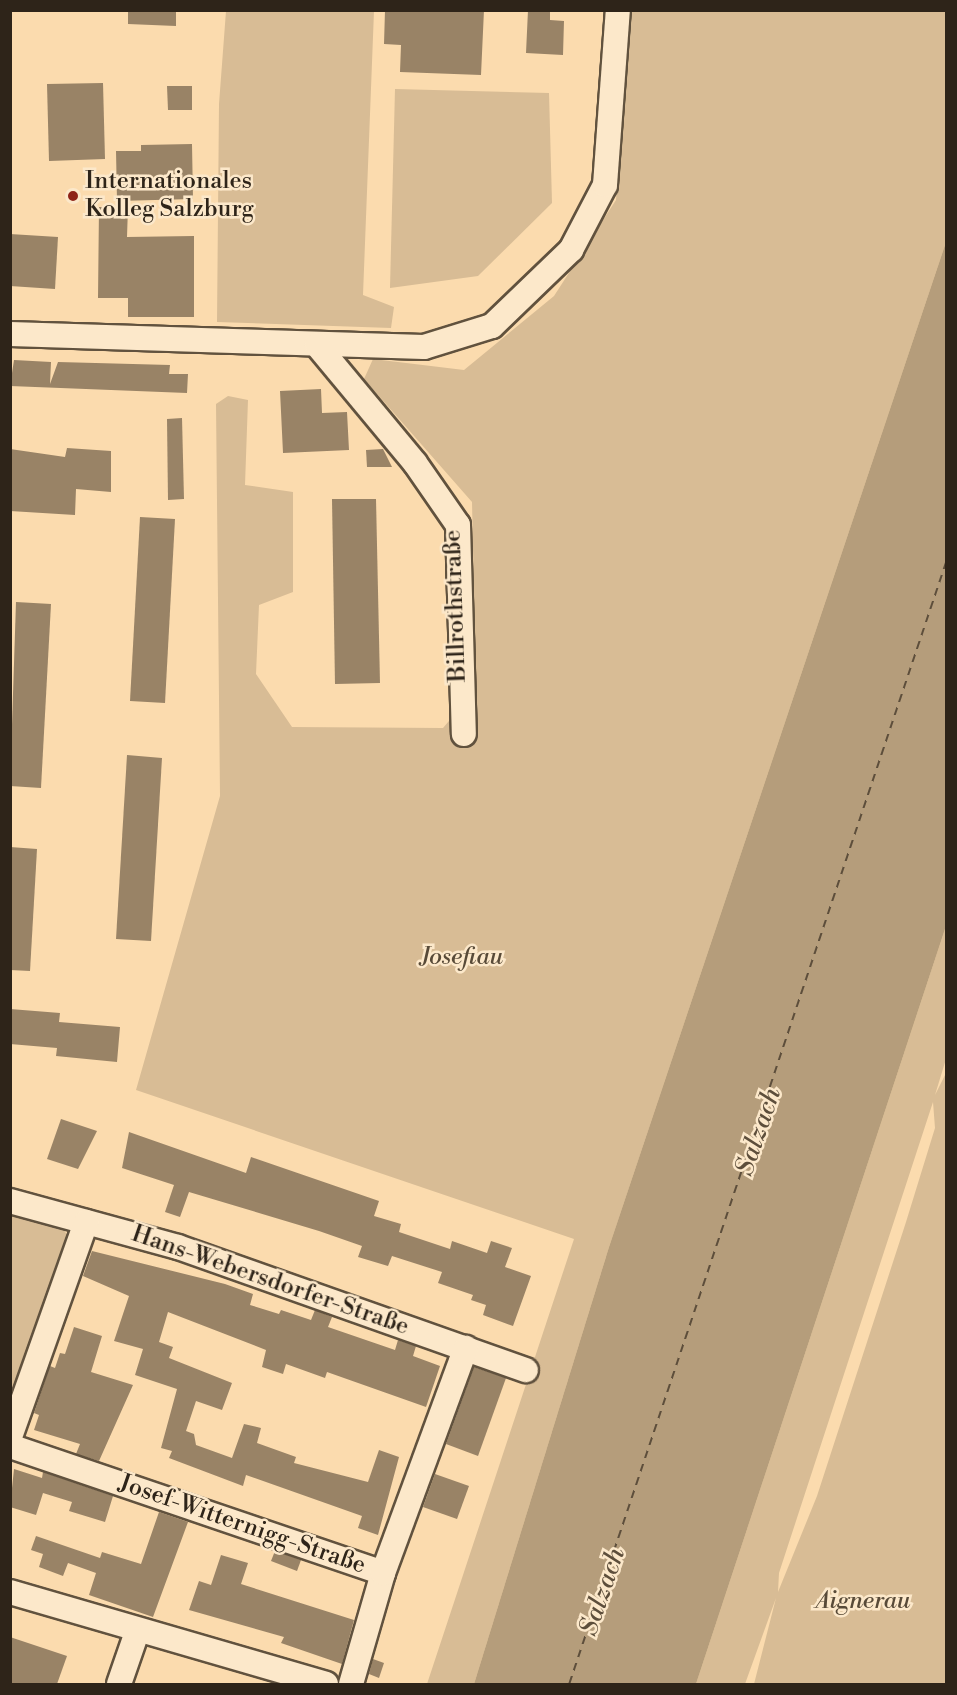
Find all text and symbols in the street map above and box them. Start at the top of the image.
place label: Internationales Kolleg Salzburg [85,168,254,224]
marker: Internationales Kolleg Salzburg [66,189,80,203]
street label: Billrothstraße [439,529,473,683]
park label: Josefiau [421,944,503,972]
water label: Salzach [729,1084,789,1180]
street label: Hans-Webersdorfer-Straße [128,1220,412,1342]
street label: Josef-Witternigg-Straße [115,1469,369,1581]
water label: Salzach [573,1544,633,1640]
park label: Aignerau [815,1588,911,1616]

